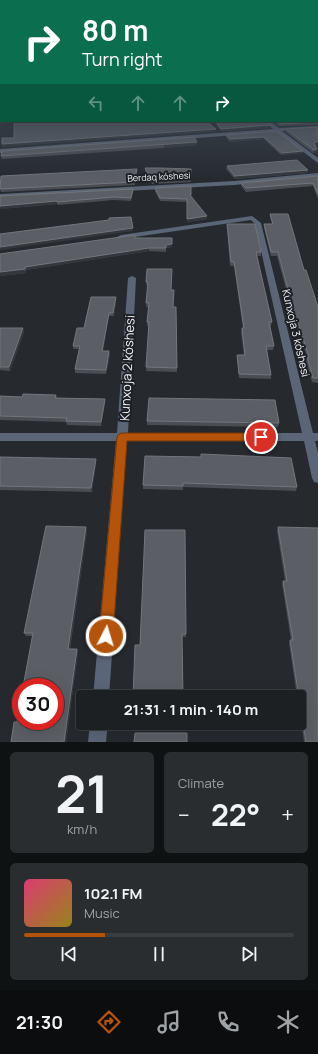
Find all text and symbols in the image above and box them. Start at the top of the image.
text: 80 m [82,11,148,49]
icon: right [16,16,68,68]
text: Turn right [82,47,163,71]
icon: left [85,92,107,114]
icon: ahead [127,92,149,114]
icon: ahead [169,92,191,114]
icon: right [211,92,233,114]
street label: Berdaq kóshesi [127,168,191,185]
street label: Kunxoja 3 kóshesi [279,288,314,378]
street label: Kunxoja 2 kóshesi [115,315,139,421]
pin [244,420,278,454]
icon: arrive [250,426,272,448]
position arrow [85,615,127,657]
speed limit sign: 30 [12,678,64,730]
text: 21:31 · 1 min · 140 m [124,699,258,720]
text: 21 [55,758,109,829]
text: Climate [178,774,224,792]
text: 22° [211,794,260,835]
text: − [178,800,190,830]
text: + [281,800,294,830]
text: km/h [67,820,97,838]
text: 102.1 FM [84,883,142,904]
text: Music [84,904,120,922]
icon: previous [58,943,80,965]
icon: pause [148,943,170,965]
icon: next [238,943,260,965]
icon: directions [95,1008,123,1036]
icon: music [155,1008,183,1036]
icon: phone [214,1008,242,1036]
icon: climate [274,1008,302,1036]
text: 21:30 [16,1010,63,1034]

